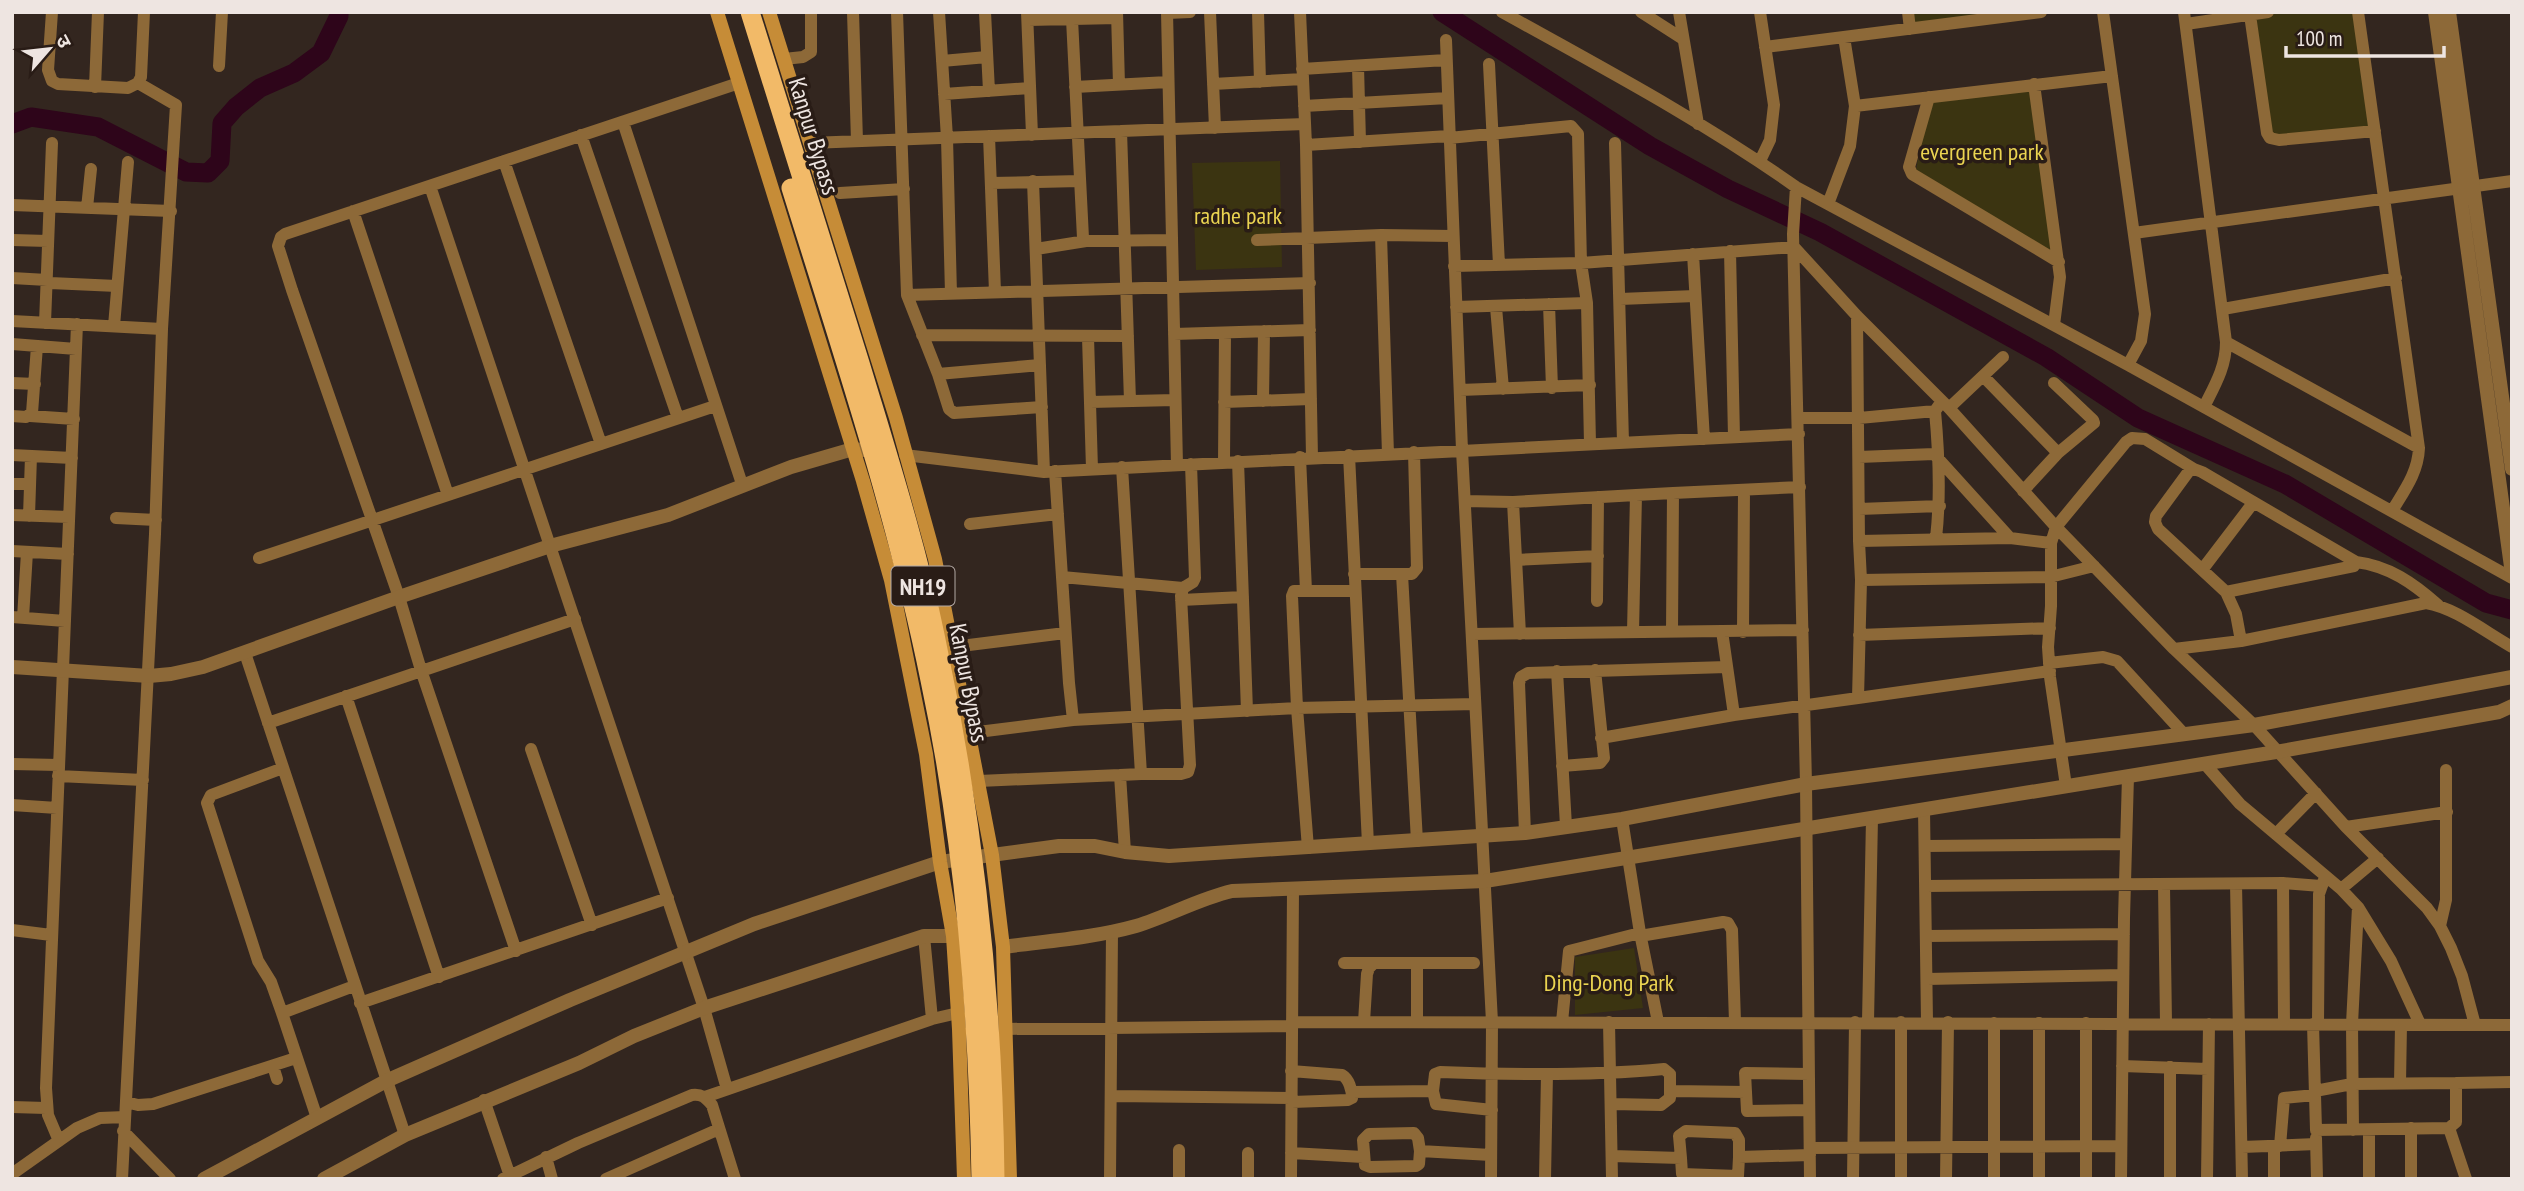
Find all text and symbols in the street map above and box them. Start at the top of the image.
north arrow [14,14,84,84]
scale bar [2286,14,2444,58]
text: 100 m [2296,25,2342,52]
text: उ [51,30,78,52]
street label: Kanpur Bypass [782,74,846,198]
park label: evergreen park [1920,136,2044,167]
park label: radhe park [1194,200,1283,231]
road number: NH19 [892,566,954,606]
street label: Kanpur Bypass [942,621,996,745]
park label: Ding-Dong Park [1544,967,1675,998]

